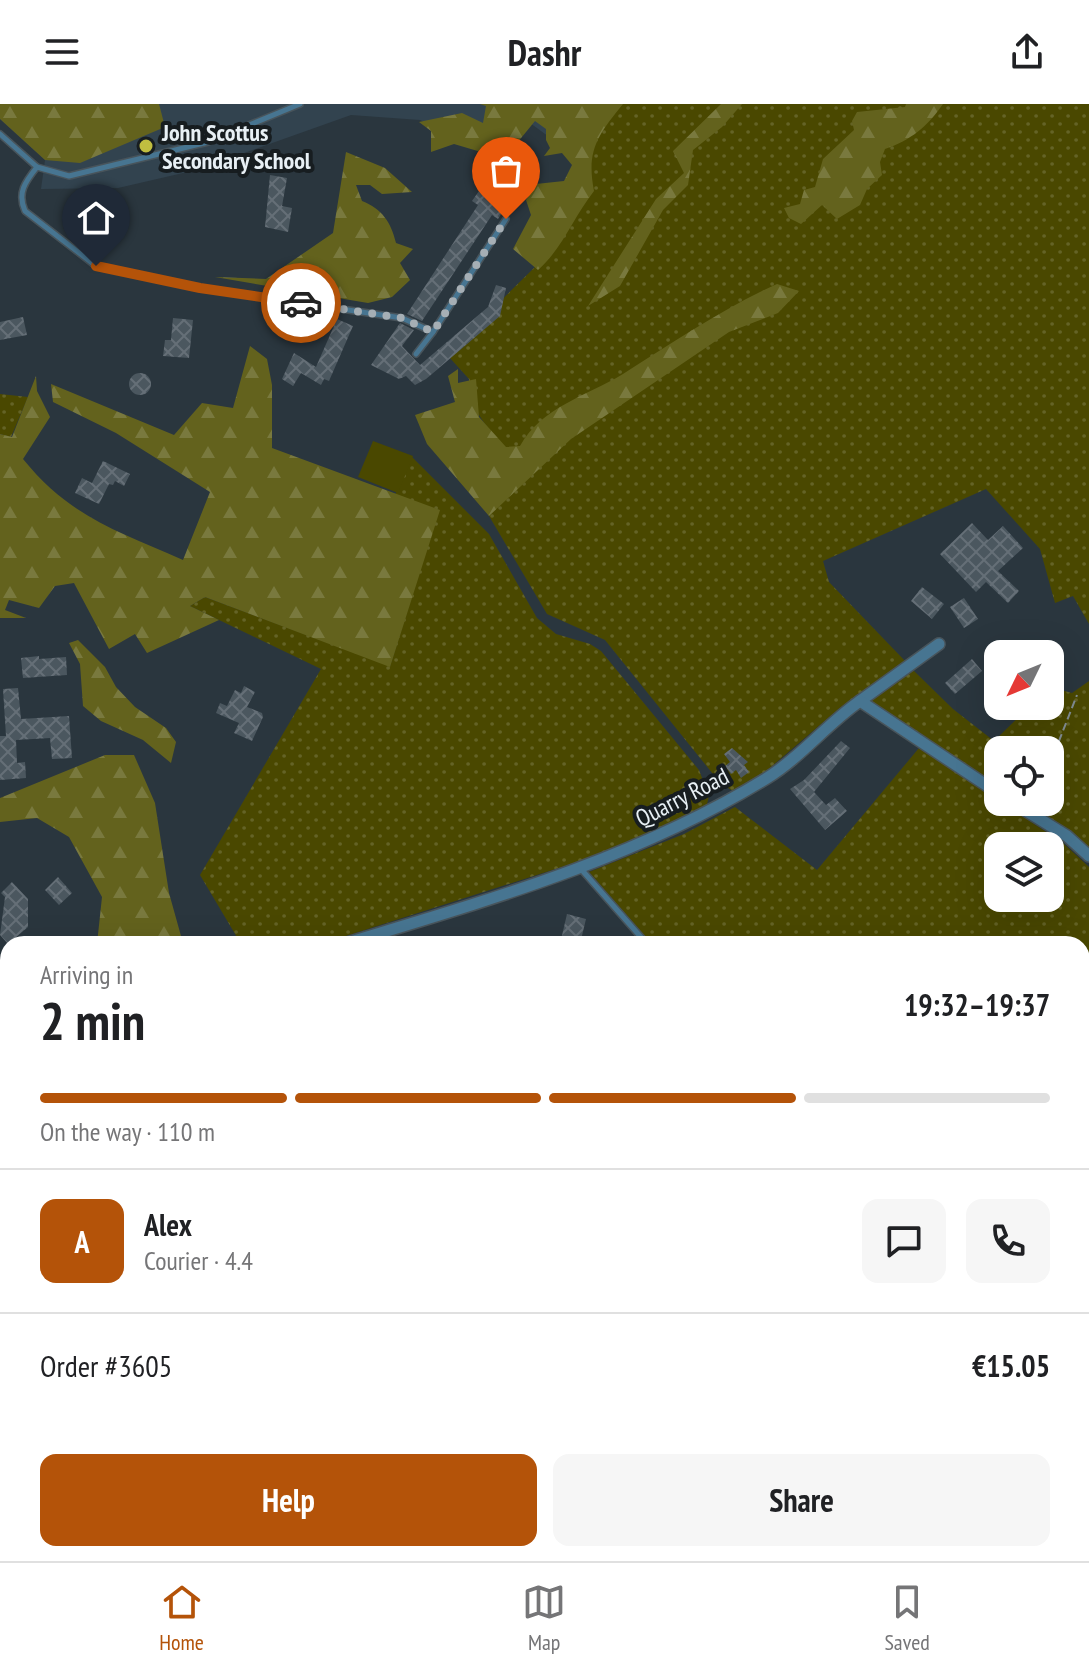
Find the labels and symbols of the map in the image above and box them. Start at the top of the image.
place label: John Scottus Secondary School [161,117,311,176]
marker: John Scottus Secondary School [137,137,155,155]
pin [472,137,540,219]
pin [62,184,130,266]
courier [261,263,341,343]
north arrow [984,640,1064,720]
street label: Quarry Road [630,760,734,834]

